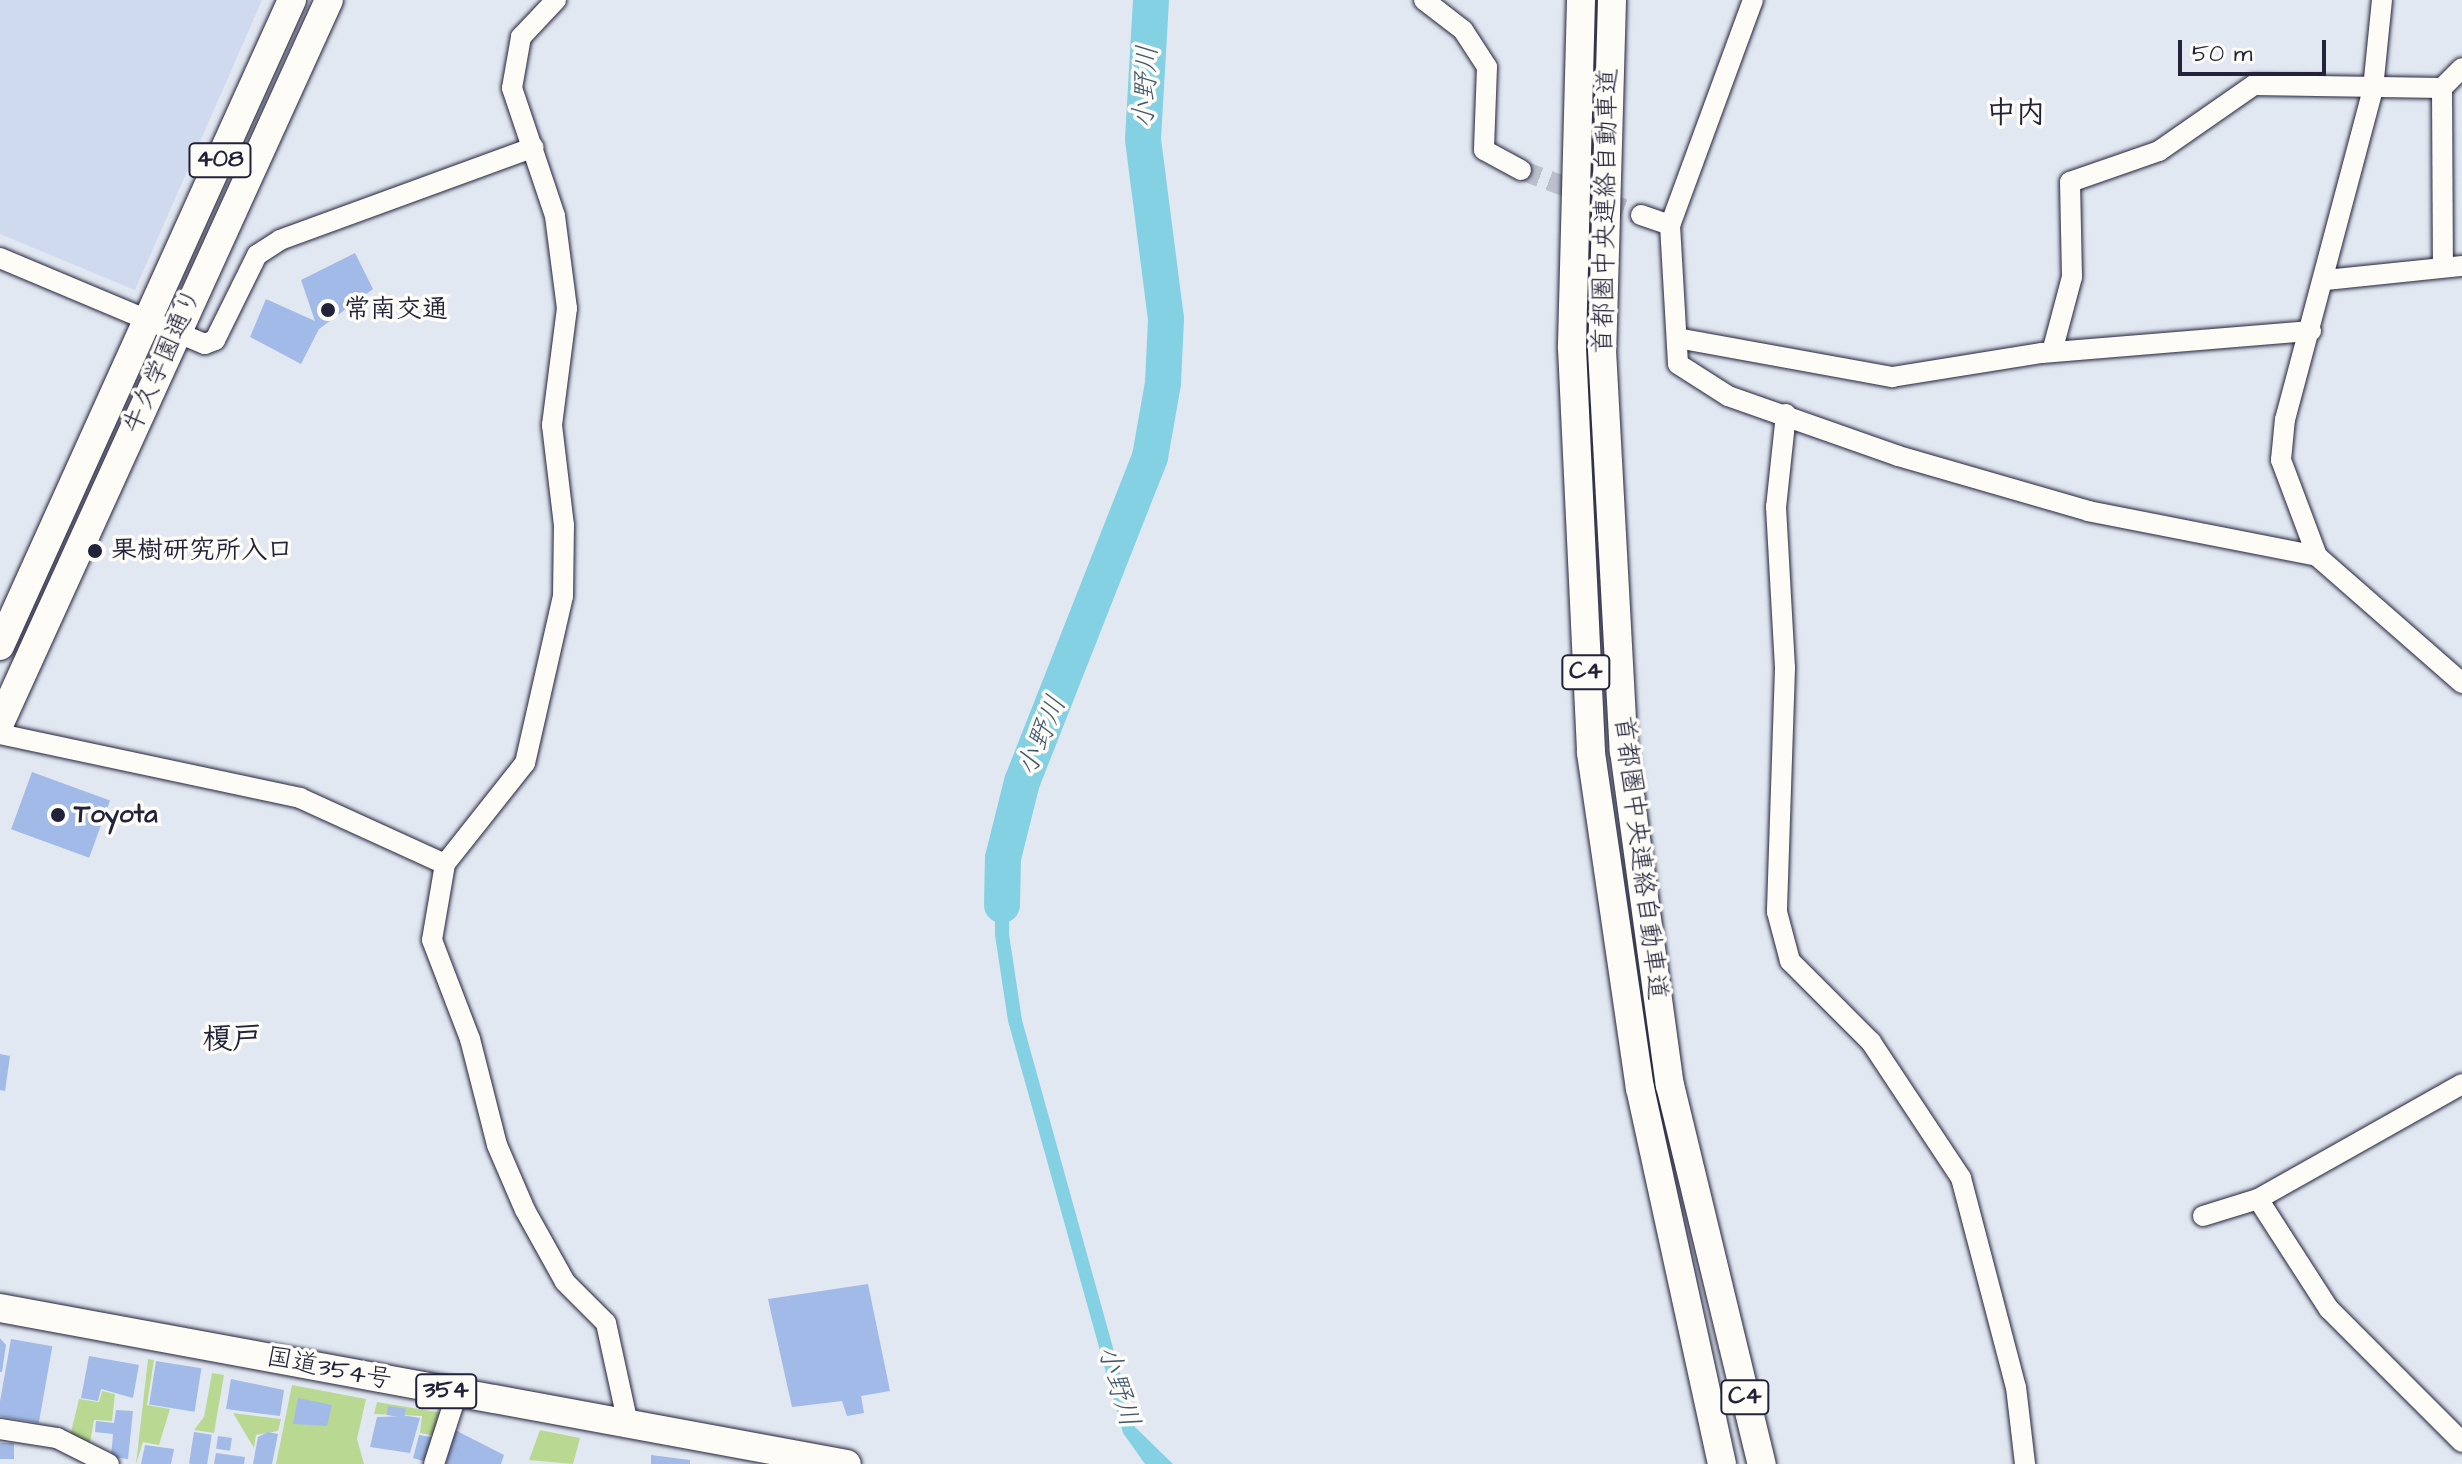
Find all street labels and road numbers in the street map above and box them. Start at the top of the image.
street label: 首都圏中央連絡自動車道 [1588,68,1624,354]
road number: 408 [188,140,252,180]
street label: 牛久学園通り [117,283,209,439]
road number: C4 [1560,652,1612,692]
street label: 首都圏中央連絡自動車道 [1607,714,1673,1002]
street label: 国道354号 [264,1342,394,1396]
road number: 354 [414,1371,478,1411]
road number: C4 [1719,1377,1771,1417]

